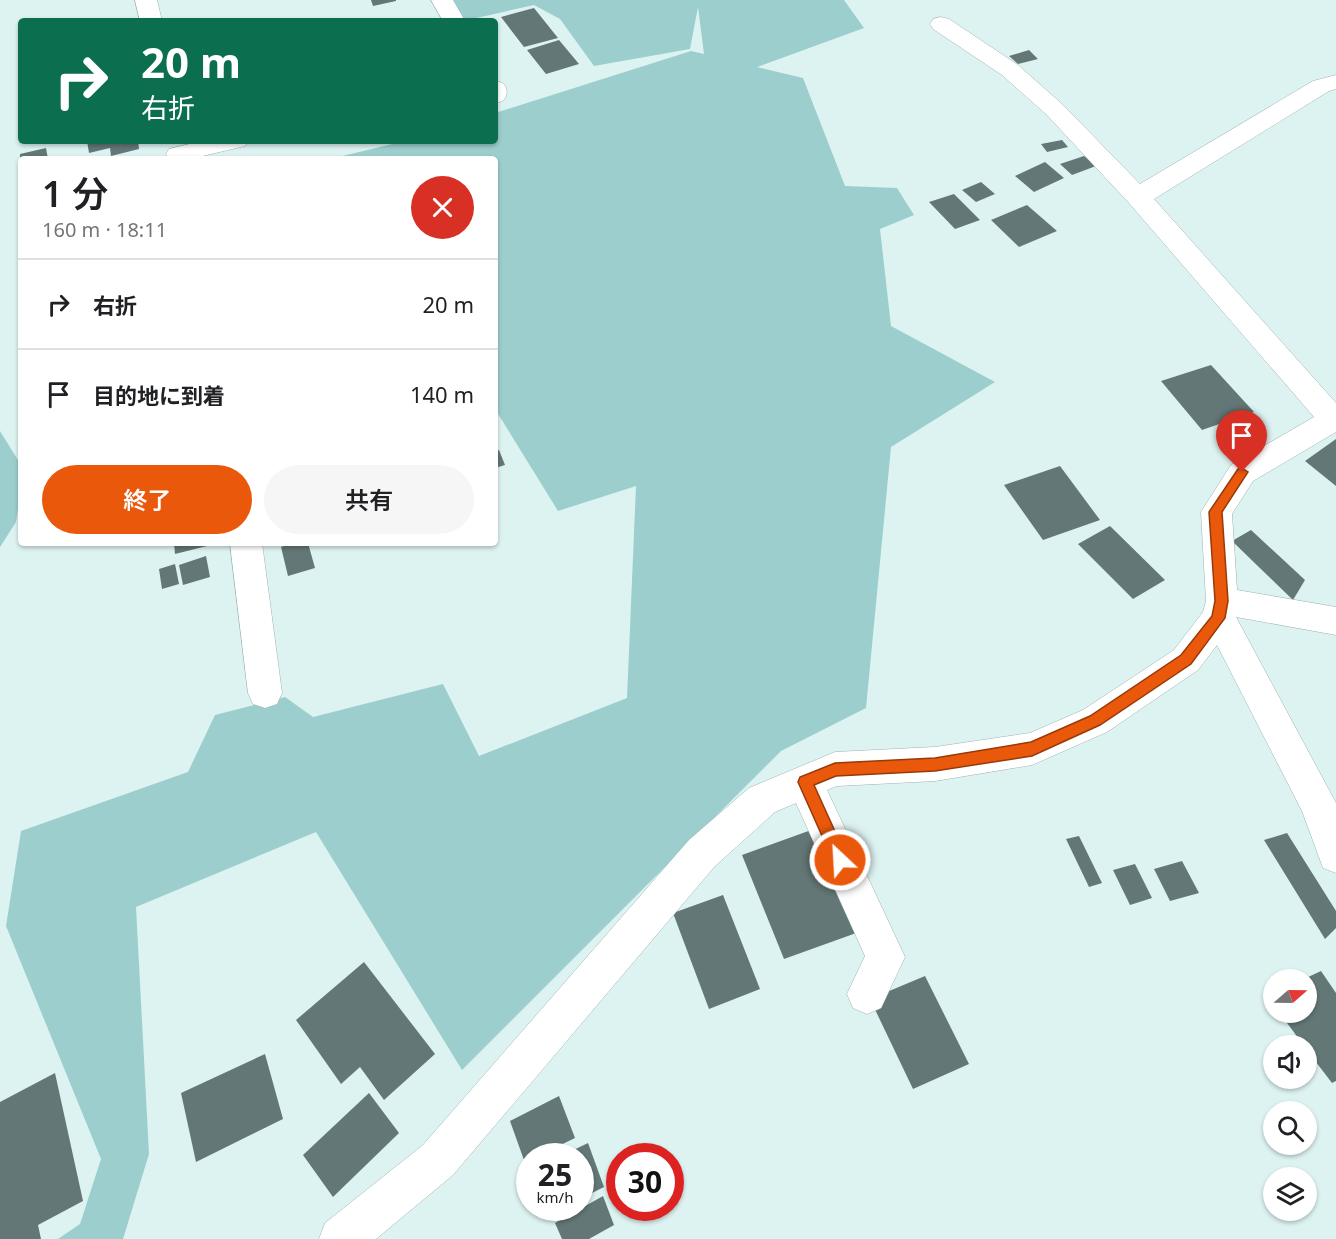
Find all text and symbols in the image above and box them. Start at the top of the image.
text: 20 m [141,33,241,90]
icon: right [42,42,120,120]
text: 右折 [141,89,195,126]
text: 1 分 [42,169,108,218]
button: close [411,176,474,239]
text: 160 m · 18:11 [42,216,167,243]
icon: right [42,288,75,321]
text: 20 m [423,289,474,319]
text: 右折 [93,290,137,320]
icon: arrive [42,378,75,411]
text: 140 m [410,379,474,409]
text: 目的地に到着 [93,380,225,410]
pin [1216,410,1267,472]
icon: arrive [1225,419,1258,452]
button: 終了 [42,465,252,534]
button: 共有 [264,465,474,534]
position arrow [808,828,872,892]
north arrow [1263,969,1317,1023]
map controls [1263,969,1317,1221]
button: sound [1263,1035,1317,1089]
button: search [1263,1101,1317,1155]
speed limit sign: 30 [606,1143,684,1221]
text: 25 [538,1154,572,1195]
button: layers [1263,1167,1317,1221]
text: km/h [537,1187,573,1207]

